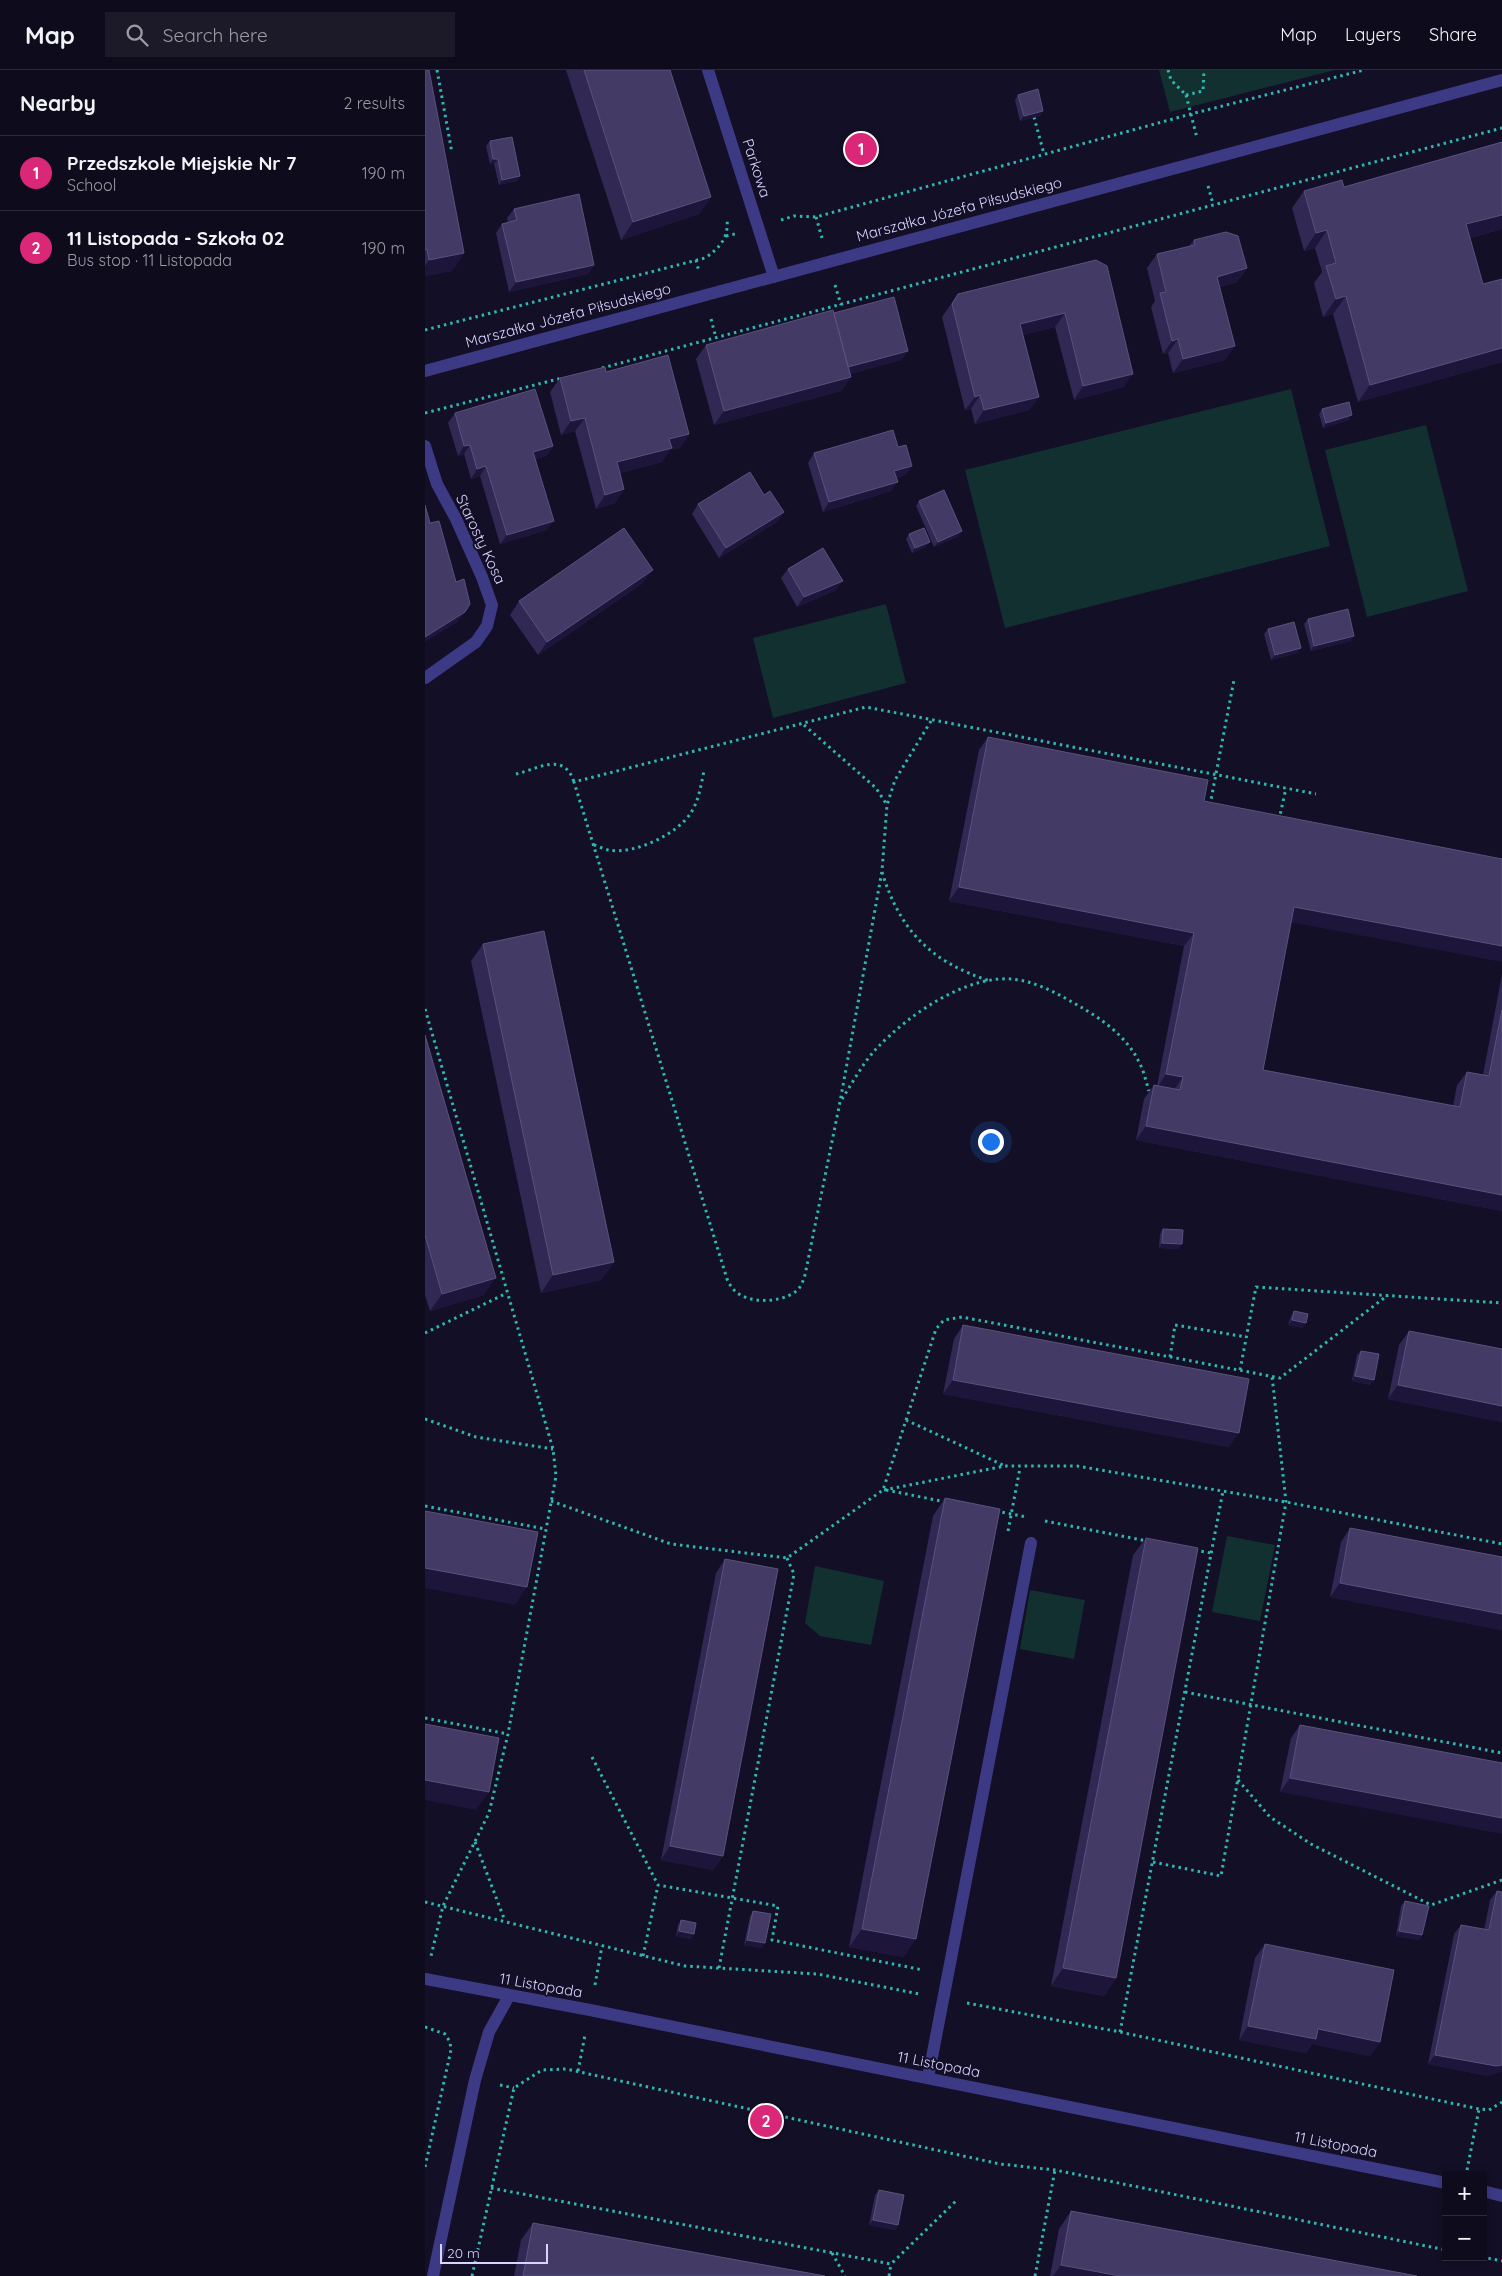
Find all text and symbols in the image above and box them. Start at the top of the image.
search box [105,12,455,57]
text: Map [25,20,75,50]
icon: search [123,21,151,49]
text: Search here [163,23,268,47]
text: Map [1280,23,1317,46]
text: Layers [1345,23,1401,46]
text: Share [1429,23,1477,46]
text: Nearby [20,90,96,116]
text: 2 results [343,93,405,113]
pin: 1 [845,130,877,168]
street label: Parkowa [739,136,775,200]
text: Przedszkole Miejskie Nr 7 [67,151,296,175]
text: 1 [33,163,39,183]
text: 190 m [362,163,405,183]
street label: Marszałka Józefa Piłsudskiego [854,172,1064,246]
text: School [67,175,116,195]
text: 11 Listopada - Szkoła 02 [67,226,285,250]
text: 2 [31,238,41,258]
text: 190 m [362,238,405,258]
text: Bus stop · 11 Listopada [67,250,232,270]
street label: Marszałka Józefa Piłsudskiego [463,278,673,352]
street label: Starosty Kosa [452,491,510,587]
your location [978,1129,1004,1155]
street label: 11 Listopada [498,1968,584,2002]
street label: 11 Listopada [896,2047,982,2081]
pin: 2 [750,2102,782,2140]
street label: 11 Listopada [1293,2127,1379,2161]
map controls [1442,2171,1487,2261]
button: + [1442,2171,1487,2216]
button: − [1442,2216,1487,2261]
scale bar [440,2241,547,2264]
text: 20 m [447,2244,480,2262]

